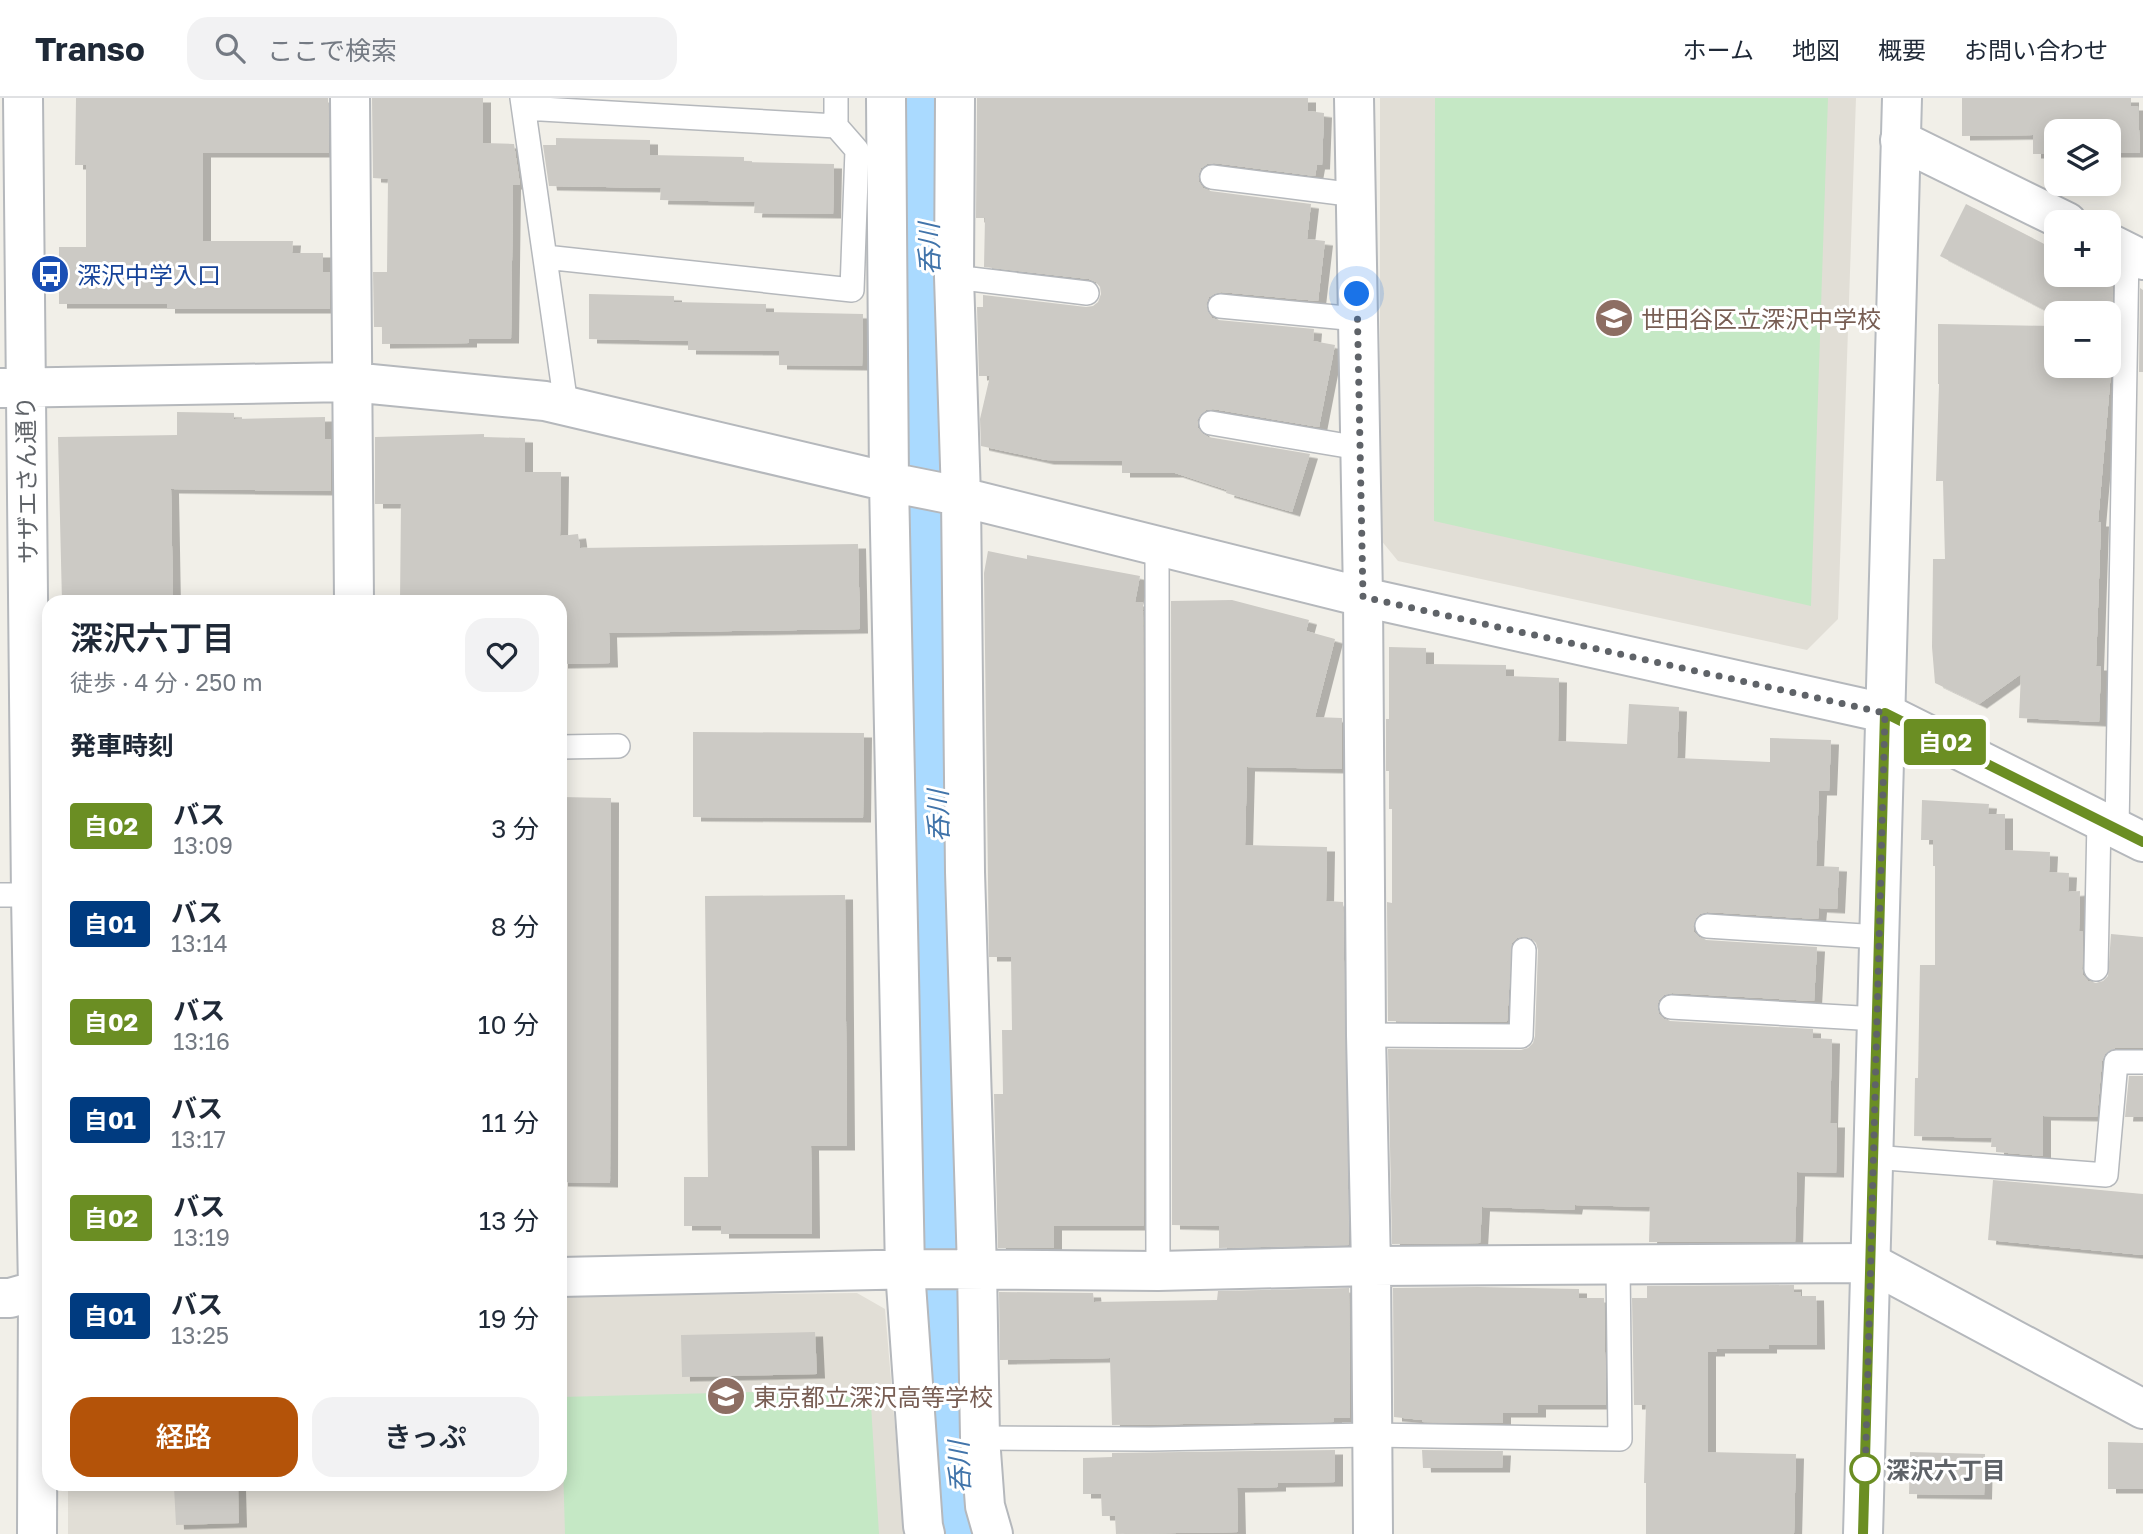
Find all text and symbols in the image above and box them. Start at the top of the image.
search box [187,17,677,80]
text: Transo [35,29,145,68]
icon: search [211,29,249,67]
text: ここで検索 [267,35,397,66]
text: ホーム [1683,35,1754,64]
text: 地図 [1792,35,1840,64]
text: 概要 [1878,35,1926,64]
text: お問い合わせ [1964,35,2108,64]
map controls [2044,119,2121,378]
button: layers [2044,119,2121,196]
button: + [2044,210,2121,287]
water label: 呑川 [913,220,945,275]
bus stop icon: 深沢中学入口 [29,253,71,295]
place label: 深沢中学入口 [77,260,221,289]
your location [1339,276,1374,311]
school or university icon: 世田谷区立深沢中学校 [1593,297,1635,339]
button: − [2044,301,2121,378]
place label: 世田谷区立深沢中学校 [1641,304,1881,333]
street label: サザエさん通り [10,396,42,564]
text: 深沢六丁目 [70,618,235,657]
button: heart [465,618,539,692]
text: 徒歩 · 4 分 · 250 m [70,668,263,696]
line badge: 自02 [1905,719,1985,765]
text: 自02 [1918,727,1972,756]
text: 発車時刻 [70,730,174,761]
water label: 呑川 [922,787,954,842]
text: バス [173,799,225,830]
text: 自02 [84,811,138,840]
text: 3 分 [491,813,539,844]
text: 13:09 [173,831,233,859]
text: バス [171,897,223,928]
text: 自01 [84,909,136,938]
text: 8 分 [491,911,539,942]
text: 13:14 [171,929,228,957]
text: バス [173,995,225,1026]
text: 自02 [84,1007,138,1036]
text: 10 分 [478,1009,539,1040]
text: 13:16 [173,1027,230,1055]
text: バス [171,1093,223,1124]
text: 自01 [84,1105,136,1134]
text: 11 分 [481,1107,539,1138]
text: 13:17 [171,1125,226,1153]
text: バス [173,1191,225,1222]
text: 自02 [84,1203,138,1232]
text: 13 分 [479,1205,539,1236]
text: 13:19 [173,1223,230,1251]
text: バス [171,1289,223,1320]
text: 自01 [84,1301,136,1330]
text: 19 分 [478,1303,539,1334]
text: 13:25 [171,1321,229,1349]
school or university icon: 東京都立深沢高等学校 [705,1375,747,1417]
place label: 東京都立深沢高等学校 [753,1382,993,1411]
button: 経路 [70,1397,298,1477]
button: きっぷ [312,1397,539,1477]
water label: 呑川 [942,1437,975,1494]
marker: 深沢六丁目 [1850,1454,1880,1484]
place label: 深沢六丁目 [1886,1455,2006,1484]

